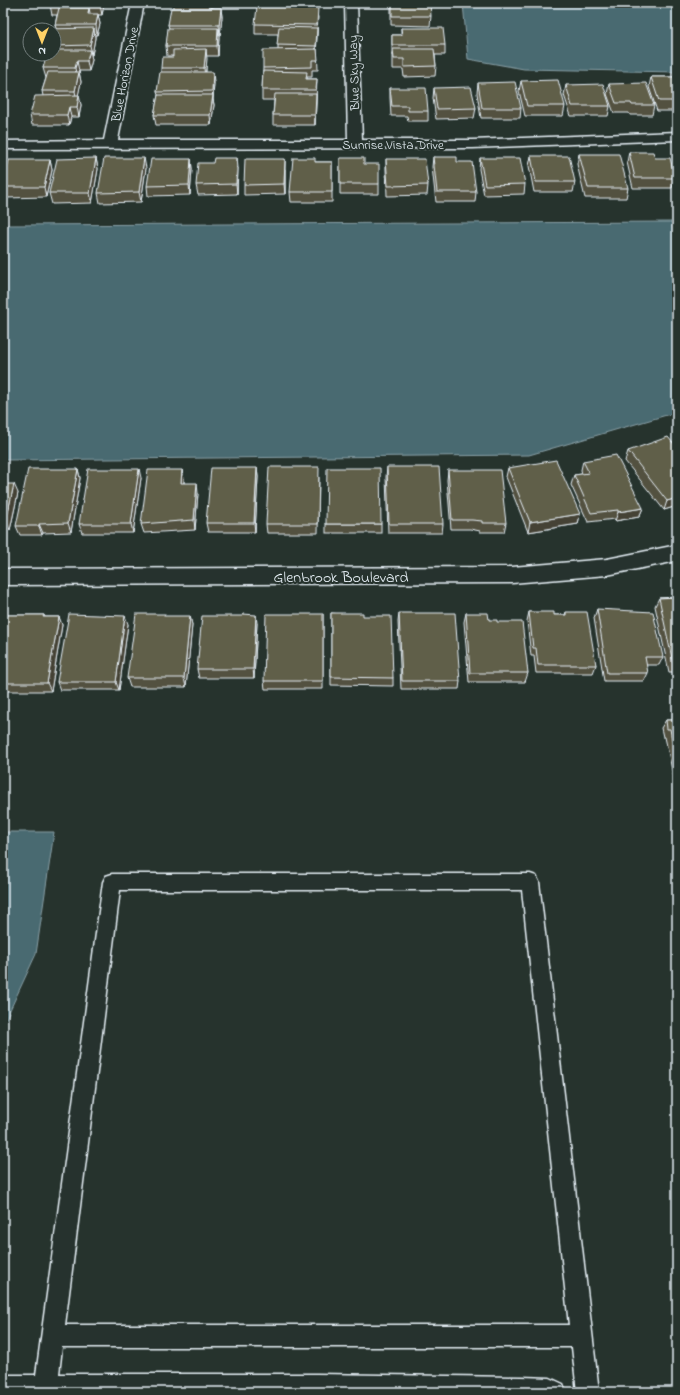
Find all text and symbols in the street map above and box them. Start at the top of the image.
north arrow [22,22,62,62]
street label: Blue Horizon Drive [107,25,144,124]
street label: Blue Sky Way [344,35,366,112]
text: N [38,43,46,59]
street label: Sunrise Vista Drive [342,136,444,155]
street label: Glenbrook Boulevard [273,566,409,590]

